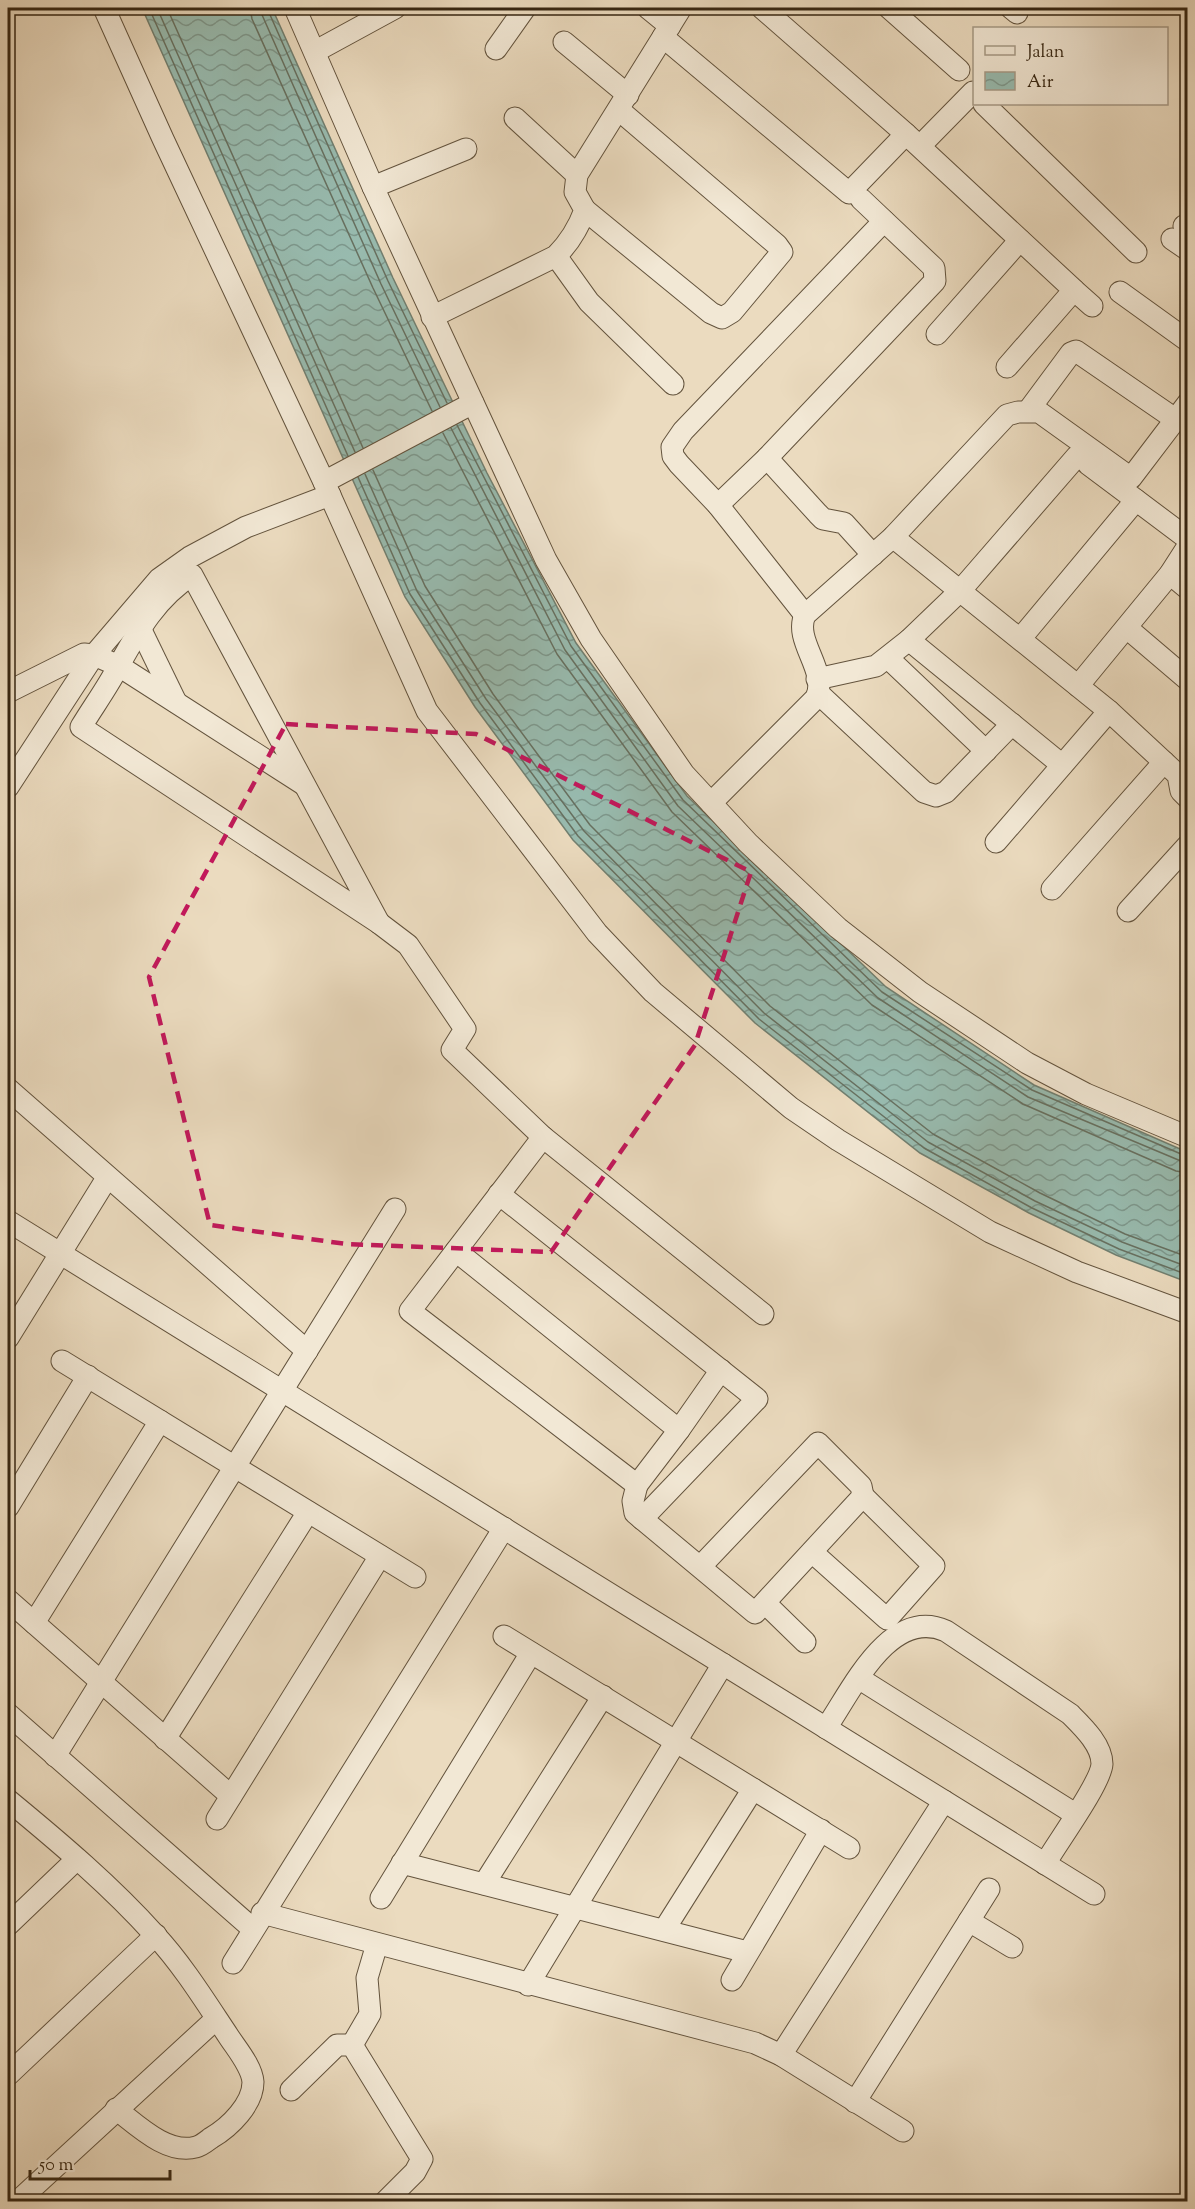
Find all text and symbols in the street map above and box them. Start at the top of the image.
legend [973,27,1168,105]
text: Jalan [1026,40,1065,66]
text: Air [1027,70,1054,96]
scale bar [30,2143,170,2181]
text: 50 m [38,2153,74,2179]

